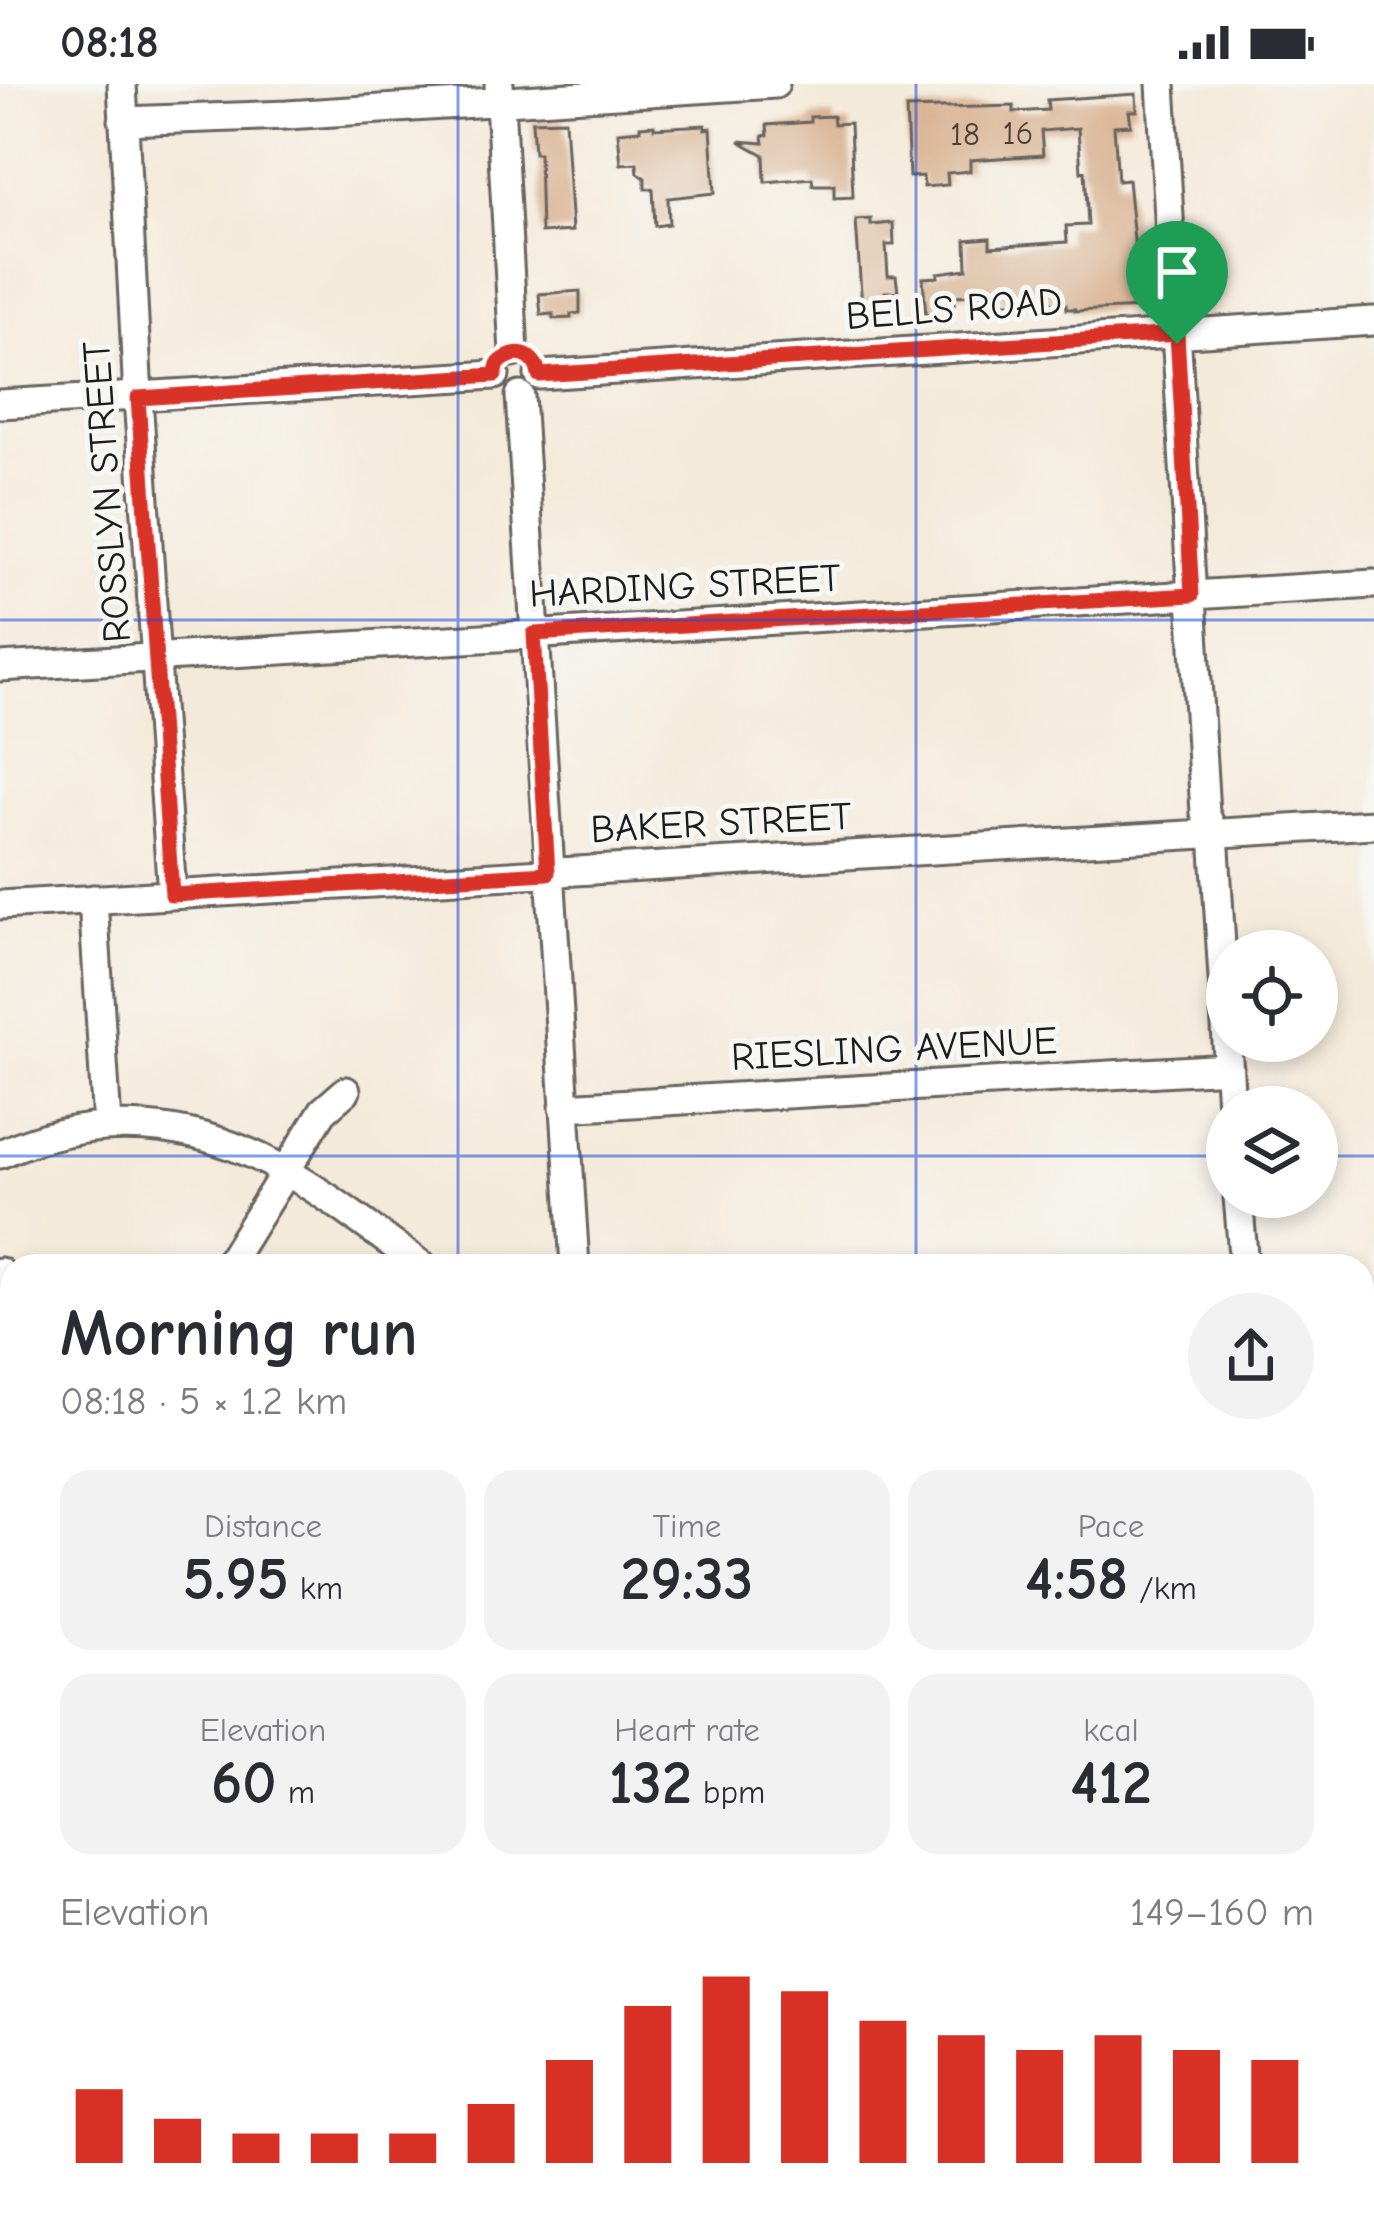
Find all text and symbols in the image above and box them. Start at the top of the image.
text: 08:18 [60,16,159,68]
house number: 16 [1003,114,1033,152]
house number: 18 [950,115,980,153]
pin [1126,221,1228,344]
icon: arrive [1144,239,1210,305]
street label: BELLS ROAD [844,279,1064,339]
street label: ROSSLYN STREET [74,340,140,644]
street label: HARDING STREET [528,555,842,617]
street label: BAKER STREET [590,794,852,852]
map controls [1206,930,1338,1218]
button: locate [1206,930,1338,1062]
street label: RIESLING AVENUE [730,1018,1058,1080]
button: layers [1206,1086,1338,1218]
button: share [1188,1293,1314,1419]
text: Morning run [60,1296,418,1372]
text: 08:18 · 5 × 1.2 km [60,1379,347,1424]
text: Distance [204,1507,322,1545]
text: Time [653,1507,721,1545]
text: Pace [1078,1507,1144,1545]
text: 5.95 [183,1545,289,1614]
text: 29:33 [621,1545,753,1614]
text: 4:58 [1025,1545,1128,1614]
text: km [289,1569,343,1607]
text: /km [1128,1569,1197,1607]
text: Elevation [200,1711,326,1749]
text: Heart rate [614,1711,760,1749]
text: kcal [1083,1711,1139,1749]
text: 60 [211,1749,277,1818]
text: 132 [609,1749,692,1818]
text: 412 [1070,1749,1152,1818]
text: m [277,1773,315,1811]
text: bpm [692,1773,765,1811]
text: Elevation [60,1890,209,1935]
text: 149–160 m [1130,1890,1314,1935]

